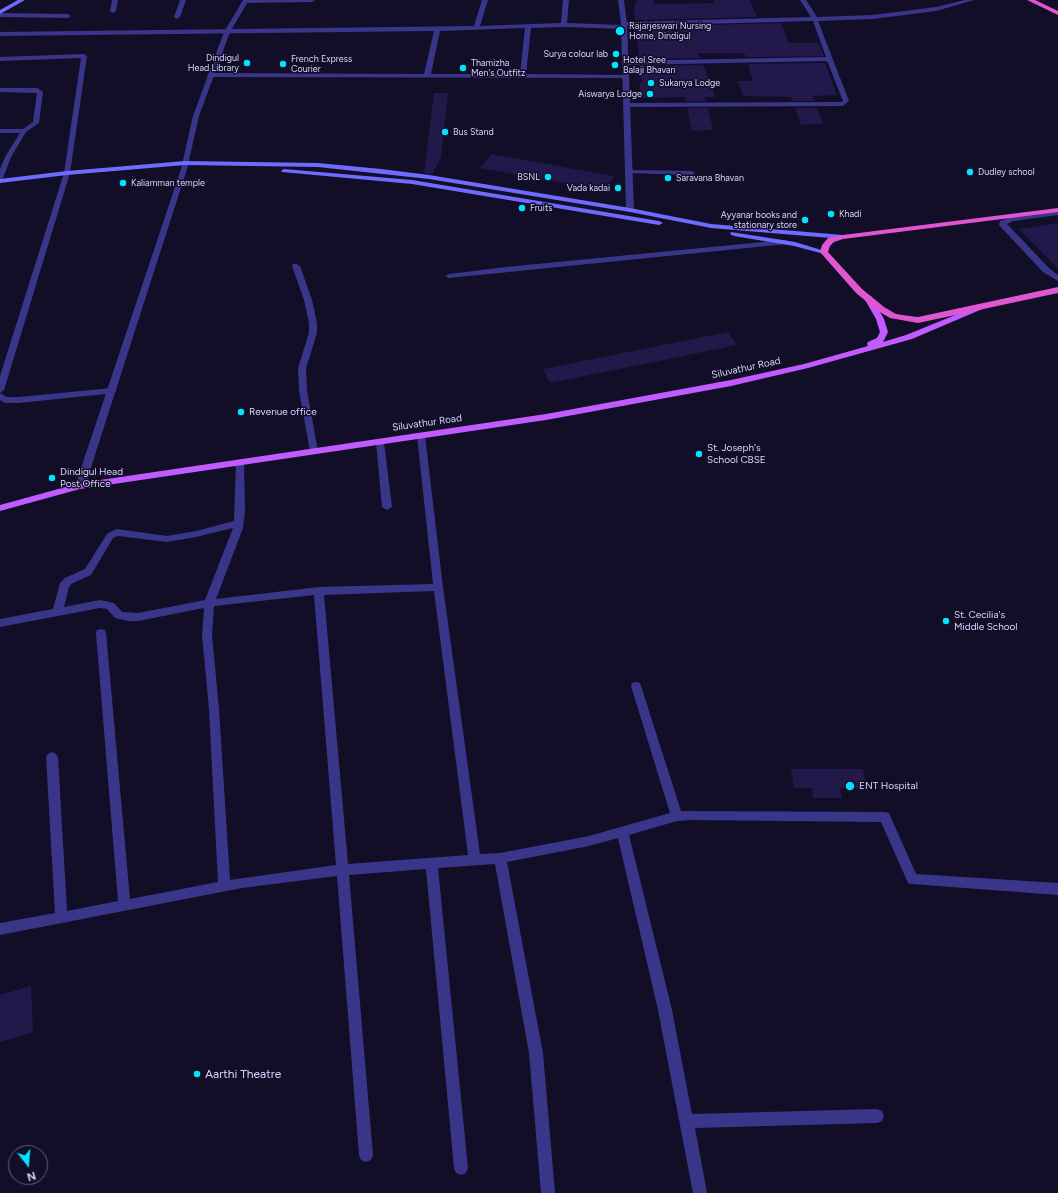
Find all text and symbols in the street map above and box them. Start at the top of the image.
place label: Rajarjeswari Nursing Home, Dindigul [629,21,711,42]
marker: Rajarjeswari Nursing Home, Dindigul [614,25,626,37]
place label: Surya colour lab [544,49,608,59]
marker: Surya colour lab [611,49,621,59]
place label: Dindigul Head Library [188,53,239,74]
place label: French Express Courier [291,54,352,75]
place label: Hotel Sree Balaji Bhavan [623,55,676,76]
marker: Dindigul Head Library [242,58,252,68]
place label: Thamizha Men's Outfitz [471,58,525,79]
marker: French Express Courier [278,59,288,69]
marker: Hotel Sree Balaji Bhavan [610,60,620,70]
marker: Thamizha Men's Outfitz [458,63,468,73]
marker: Sukanya Lodge [646,78,656,88]
place label: Sukanya Lodge [659,78,720,88]
place label: Aiswarya Lodge [578,89,642,99]
marker: Aiswarya Lodge [645,89,655,99]
marker: Bus Stand [440,127,450,137]
place label: Bus Stand [453,127,494,137]
marker: Dudley school [965,167,975,177]
place label: Dudley school [978,167,1035,177]
place label: BSNL [517,172,540,182]
marker: BSNL [543,172,553,182]
marker: Saravana Bhavan [663,173,673,183]
place label: Saravana Bhavan [676,173,744,183]
marker: Kaliamman temple [118,178,128,188]
place label: Kaliamman temple [131,178,205,188]
place label: Vada kadai [567,183,610,193]
marker: Vada kadai [613,183,623,193]
marker: Fruits [517,203,527,213]
place label: Fruits [530,203,553,213]
marker: Khadi [826,209,836,219]
place label: Khadi [839,209,861,219]
place label: Ayyanar books and stationary store [721,210,797,231]
marker: Ayyanar books and stationary store [800,215,810,225]
street label: Siluvathur Road [710,355,782,381]
place label: Revenue office [249,406,317,418]
marker: Revenue office [236,407,246,417]
street label: Siluvathur Road [391,412,463,434]
place label: St. Joseph's School CBSE [707,442,766,466]
marker: St. Joseph's School CBSE [694,449,704,459]
place label: Dindigul Head Post Office [60,466,123,490]
marker: Dindigul Head Post Office [47,473,57,483]
place label: St. Cecilia's Middle School [954,609,1018,632]
marker: St. Cecilia's Middle School [941,616,951,626]
marker: ENT Hospital [844,780,856,792]
place label: ENT Hospital [859,780,918,792]
place label: Aarthi Theatre [205,1067,281,1081]
marker: Aarthi Theatre [192,1069,202,1079]
north arrow [8,1145,48,1185]
text: N [25,1169,37,1183]

